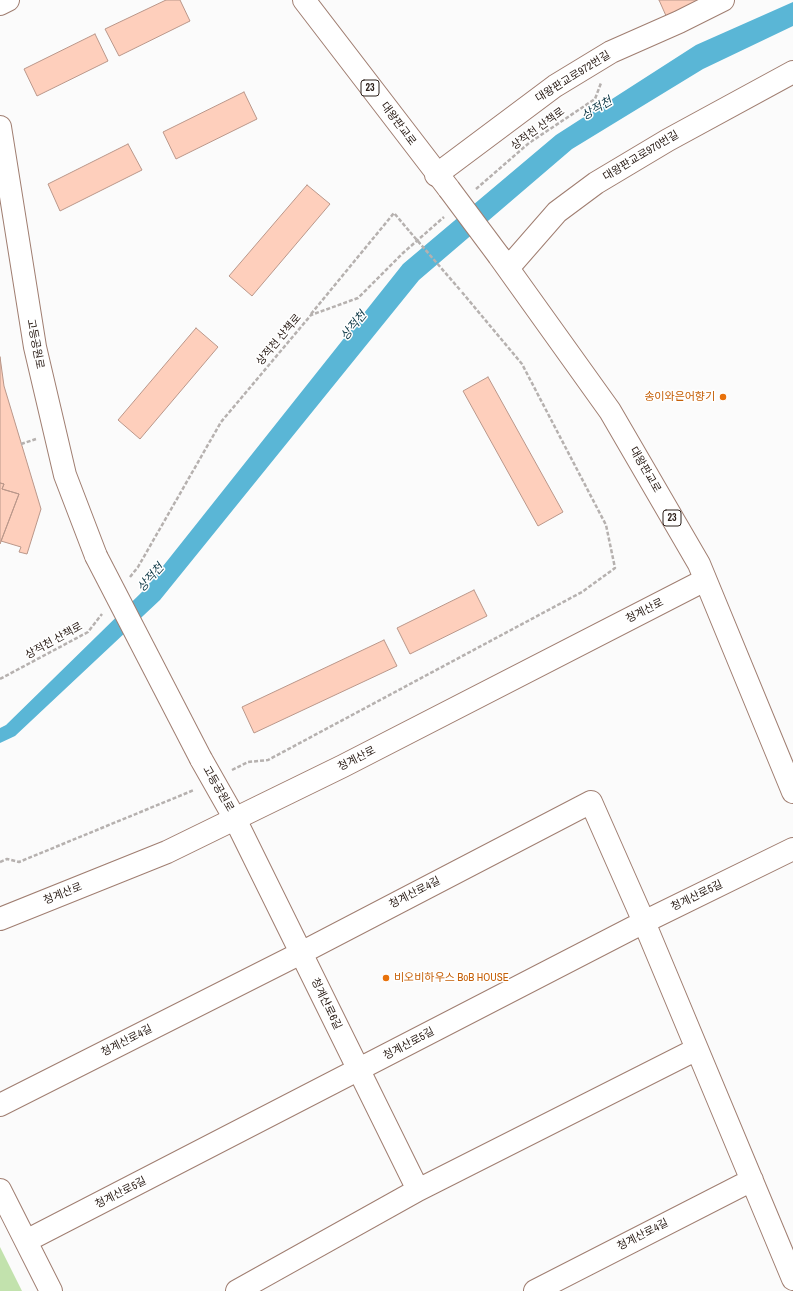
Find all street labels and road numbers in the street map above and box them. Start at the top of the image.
street label: 대왕판교로972번길 [533,49,613,105]
road number: 23 [361,80,379,96]
street label: 대왕판교로 [378,100,418,148]
street label: 상적천 산책로 [509,105,567,153]
street label: 대왕판교로970번길 [601,128,681,184]
street label: 상적천 산책로 [254,312,304,368]
street label: 고등공원로 [24,318,46,370]
street label: 대왕판교로 [627,445,663,495]
road number: 23 [663,510,681,526]
street label: 청계산로 [624,596,666,626]
street label: 상적천 산책로 [23,620,85,662]
street label: 청계산로 [336,744,378,774]
street label: 고등공원로 [200,764,236,814]
street label: 청계산로4길 [387,874,443,912]
street label: 청계산로5길 [669,878,725,914]
street label: 청계산로 [42,880,84,908]
street label: 청계산로6길 [308,976,344,1032]
street label: 청계산로4길 [99,1022,155,1060]
street label: 청계산로5길 [381,1025,437,1063]
street label: 청계산로5길 [93,1174,149,1212]
street label: 청계산로4길 [615,1216,671,1254]

